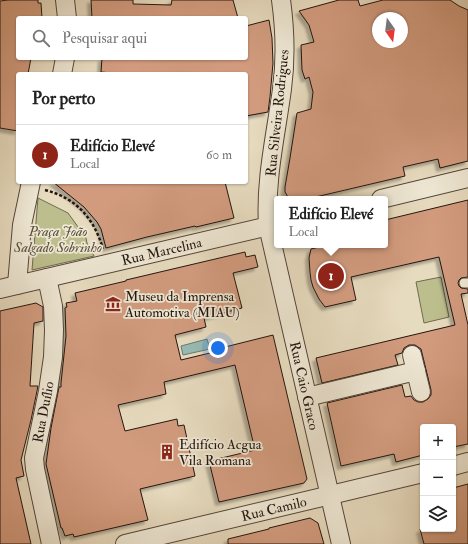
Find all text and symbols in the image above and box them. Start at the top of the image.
north arrow [372,12,408,48]
search box [16,16,248,60]
icon: search [30,27,52,49]
text: Pesquisar aqui [62,29,147,48]
street label: Rua Silveira Rodrigues [262,49,293,177]
text: Por perto [32,88,95,109]
text: Edifício Elevé [70,137,155,156]
text: 1 [43,147,47,163]
text: 60 m [206,147,232,163]
text: Local [70,156,100,172]
popup [274,196,388,248]
text: Edifício Elevé [289,205,373,224]
park label: Praça João Salgado Sobrinho [13,223,102,256]
text: Local [289,224,318,240]
street label: Rua Marcelina [120,234,204,269]
pin: 1 [318,261,344,291]
place label: Museu da Imprensa Automotiva (MIAU) [124,288,240,321]
museum icon: Museu da Imprensa Automotiva (MIAU) [104,295,122,313]
your location [208,338,228,358]
street label: Rua Caio Graco [286,340,323,432]
street label: Rua Duílio [29,380,58,444]
map controls [420,424,456,532]
button: + [420,424,456,460]
place label: Edifício Acgua Vila Romana [179,436,262,469]
building icon: Edifício Acgua Vila Romana [158,443,176,461]
button: − [420,460,456,496]
street label: Rua Camilo [240,493,309,525]
button: layers [420,496,456,532]

